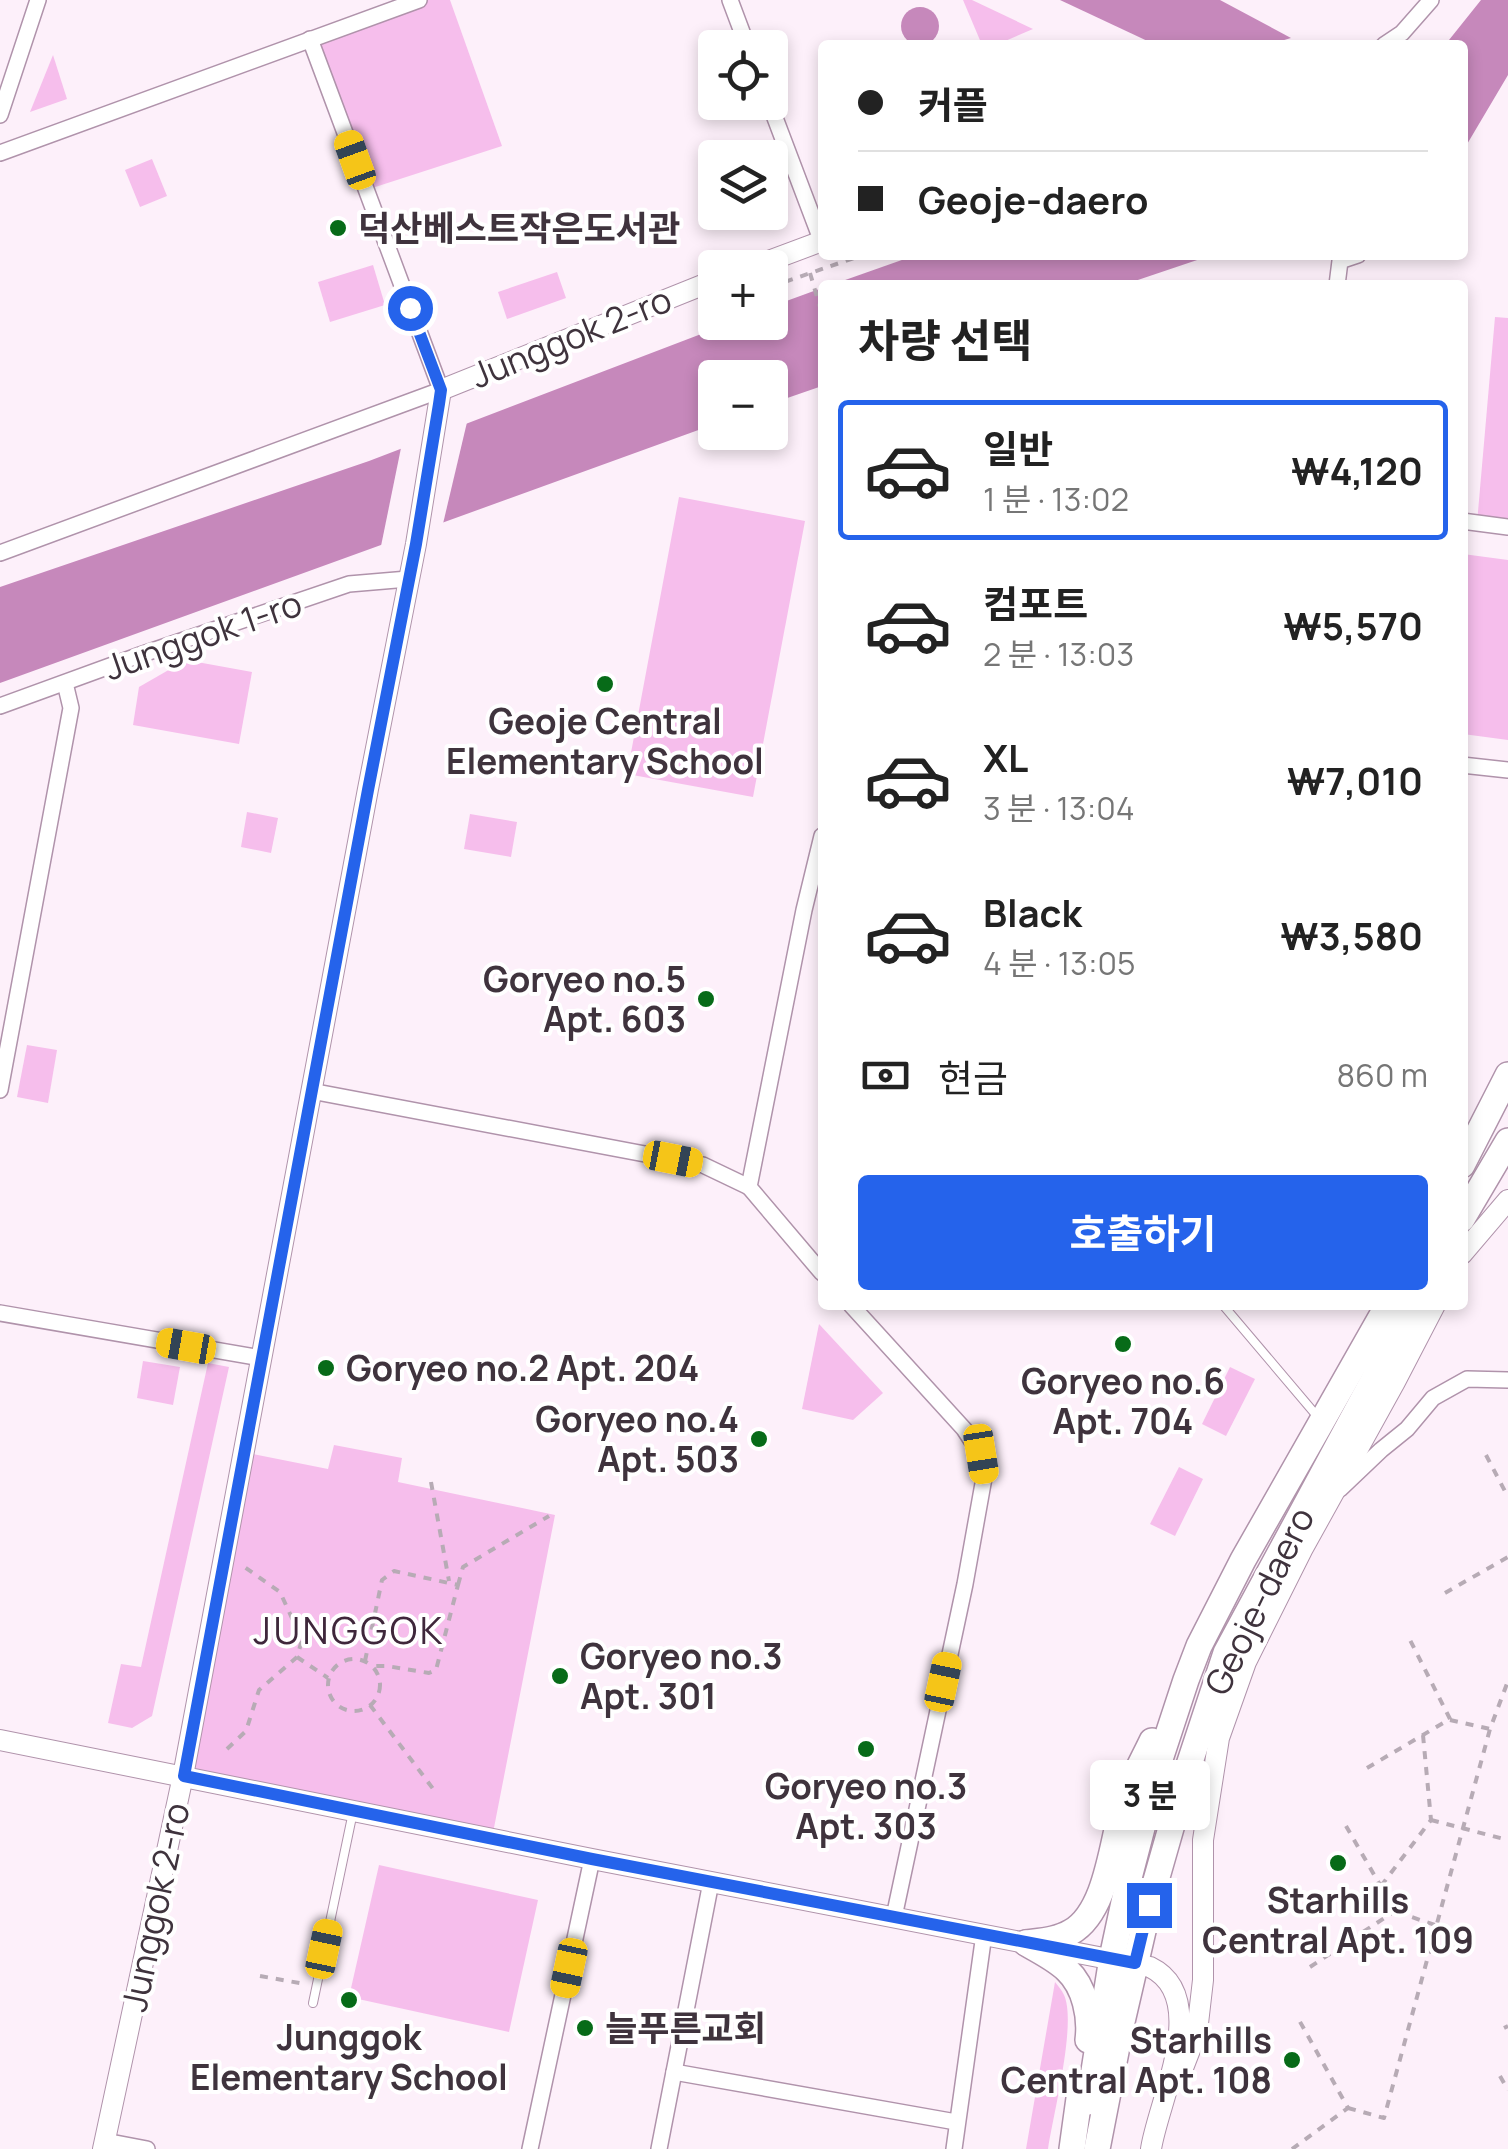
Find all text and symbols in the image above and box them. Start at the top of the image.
map controls [698,30,788,450]
button: locate [698,30,788,120]
text: 커플 [918,78,988,130]
car [331,127,379,193]
button: layers [698,140,788,230]
text: Geoje-daero [918,173,1148,225]
place label: 덕산베스트작은도서관 [358,204,680,252]
marker: 덕산베스트작은도서관 [327,217,349,239]
button: + [698,250,788,340]
street label: Junggok 2-ro [464,275,678,399]
route start [388,286,433,331]
text: 차량 선택 [858,309,1033,371]
button: − [698,360,788,450]
text: 일반 [983,422,1053,474]
icon: car [863,425,953,515]
text: ₩4,120 [1291,444,1423,496]
text: 1 분 · 13:02 [983,477,1129,521]
text: 컴포트 [983,577,1088,629]
street label: Junggok 1-ro [98,579,308,691]
icon: car [863,580,953,670]
text: ₩5,570 [1283,599,1423,651]
text: 2 분 · 13:03 [983,632,1134,676]
marker: Geoje Central Elementary School [594,673,616,695]
place label: Geoje Central Elementary School [446,697,764,785]
text: XL [983,731,1028,783]
icon: car [863,735,953,825]
text: ₩7,010 [1287,754,1423,806]
text: 3 분 · 13:04 [983,786,1135,830]
text: Black [983,886,1082,938]
icon: car [863,890,953,980]
text: ₩3,580 [1280,909,1423,961]
text: 4 분 · 13:05 [983,941,1136,985]
place label: Goryeo no.5 Apt. 603 [483,955,686,1043]
marker: Goryeo no.5 Apt. 603 [695,988,717,1010]
icon: cash [858,1048,913,1103]
text: 현금 [938,1051,1008,1103]
text: 860 m [1337,1053,1428,1097]
car [641,1139,705,1179]
button: 호출하기 [858,1175,1428,1290]
car [154,1326,218,1366]
marker: Goryeo no.6 Apt. 704 [1112,1333,1134,1355]
place label: Goryeo no.2 Apt. 204 [346,1344,699,1392]
marker: Goryeo no.2 Apt. 204 [315,1357,337,1379]
place label: Goryeo no.6 Apt. 704 [1021,1357,1225,1445]
place label: Goryeo no.4 Apt. 503 [535,1395,739,1483]
car [961,1422,1001,1486]
marker: Goryeo no.4 Apt. 503 [748,1428,770,1450]
street label: Geoje-daero [1193,1499,1325,1703]
district label: JUNGGOK [253,1603,445,1655]
place label: Goryeo no.3 Apt. 301 [580,1632,783,1720]
car [922,1650,964,1714]
marker: Goryeo no.3 Apt. 301 [549,1665,571,1687]
marker: Goryeo no.3 Apt. 303 [855,1738,877,1760]
callout: 3 분 [1089,1760,1209,1830]
place label: Goryeo no.3 Apt. 303 [765,1762,967,1850]
text: 3 분 [1123,1773,1177,1817]
street label: Junggok 2-ro [109,1798,201,2016]
marker: Starhills Central Apt. 109 [1327,1852,1349,1874]
place label: Starhills Central Apt. 109 [1202,1876,1474,1964]
route end [1127,1883,1172,1928]
car [303,1917,345,1981]
car [548,1936,590,2000]
marker: Junggok Elementary School [338,1989,360,2011]
place label: 늘푸른교회 [605,2004,766,2052]
place label: Junggok Elementary School [190,2013,508,2101]
place label: Starhills Central Apt. 108 [1000,2016,1272,2104]
marker: 늘푸른교회 [574,2017,596,2039]
marker: Starhills Central Apt. 108 [1281,2049,1303,2071]

